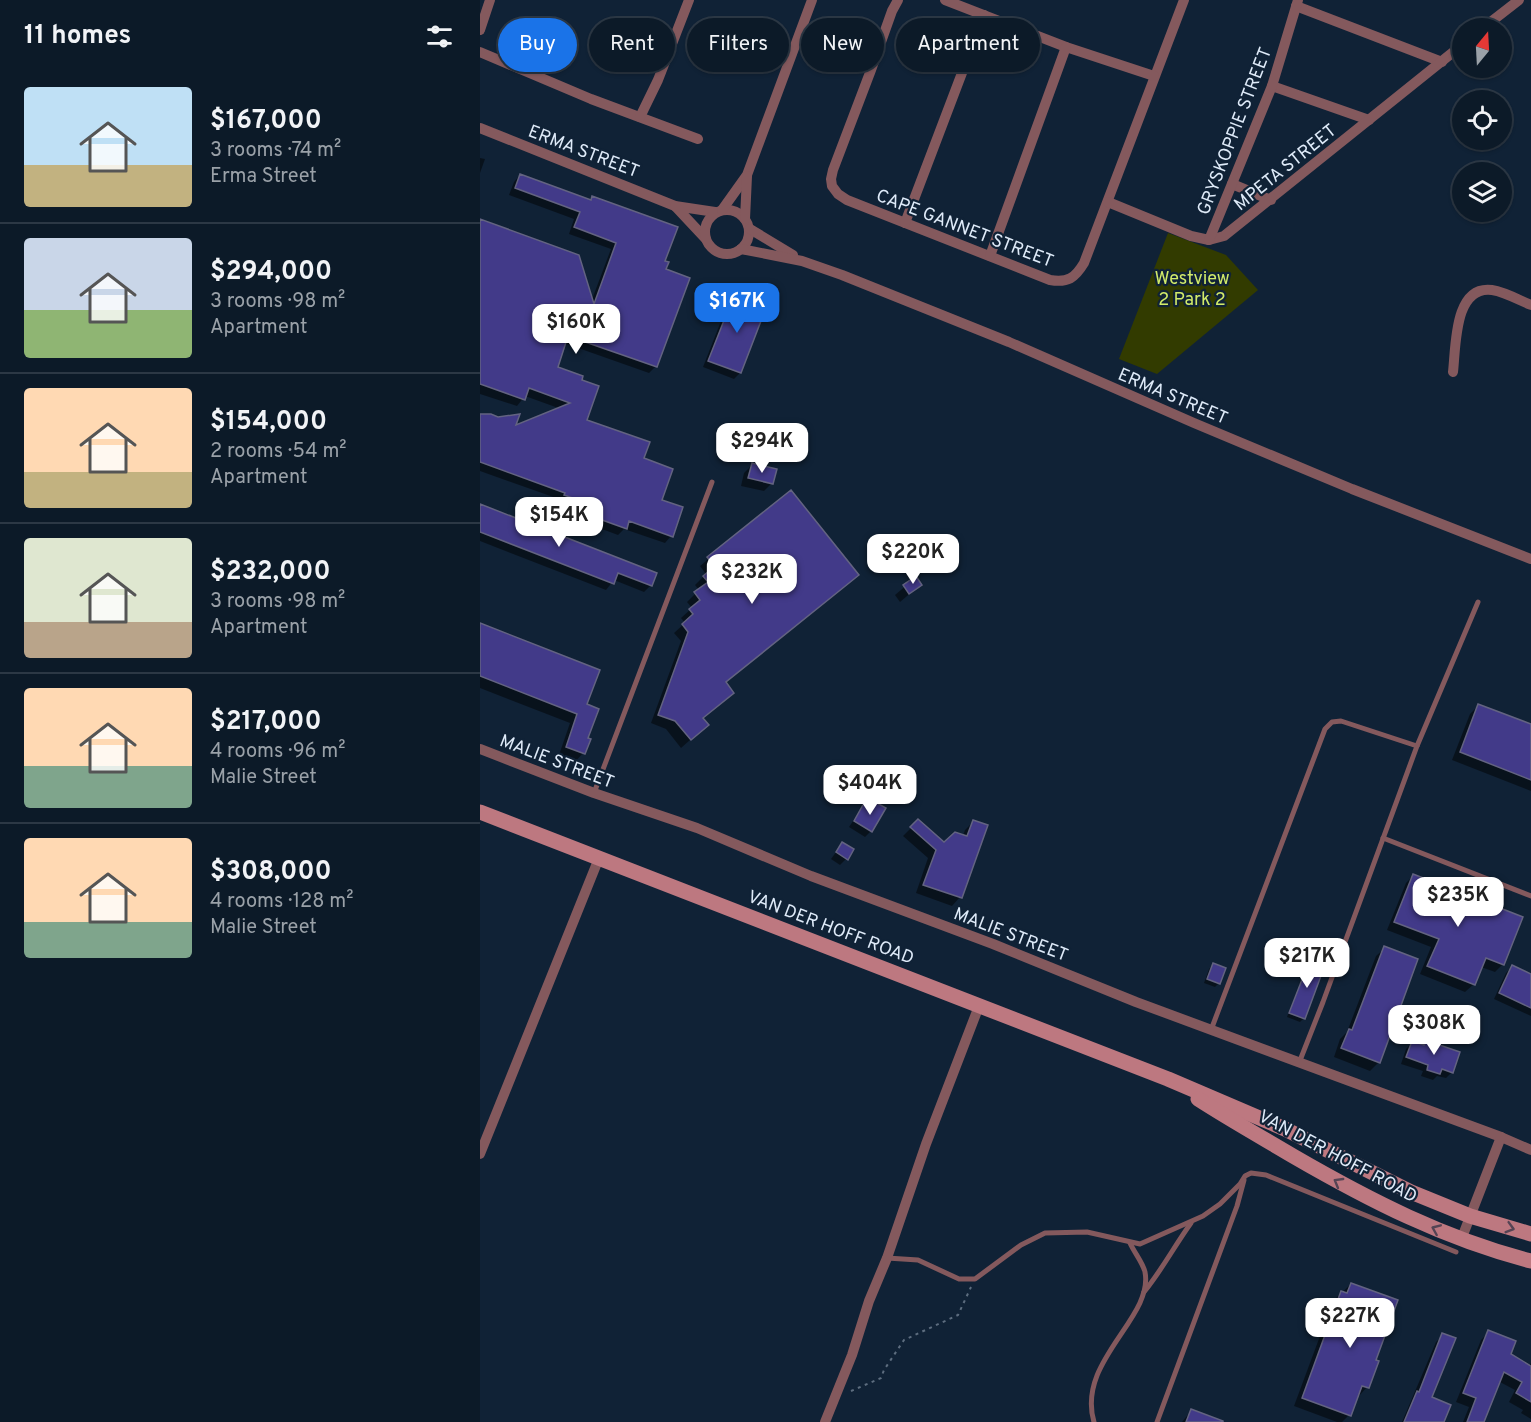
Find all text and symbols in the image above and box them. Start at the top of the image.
chip: Buy [498,18,577,72]
chip: Rent [589,18,675,72]
chip: Filters [687,18,789,72]
chip: New [801,18,884,72]
chip: Apartment [896,18,1040,72]
north arrow [1452,18,1512,78]
map controls [1452,18,1512,222]
text: 11 homes [24,20,131,53]
icon: filters [423,20,456,53]
street label: GRYSKOPPIE STREET [1193,44,1278,219]
button: locate [1452,90,1512,150]
text: $167,000 [210,105,322,138]
icon: home [72,111,144,183]
street label: MPETA STREET [1230,120,1342,217]
street label: ERMA STREET [525,121,642,184]
text: 3 rooms · 74 m² [210,138,341,164]
button: layers [1452,162,1512,222]
text: Erma Street [210,164,317,190]
street label: CAPE GANNET STREET [872,185,1056,274]
text: $294,000 [210,256,332,289]
icon: home [72,262,144,334]
park label: Westview 2 Park 2 [1154,268,1230,312]
pin: $167K [695,283,779,334]
text: 3 rooms · 98 m² [210,289,345,315]
text: $167K [708,289,766,315]
pin: $160K [534,304,618,355]
text: $160K [546,310,606,336]
text: Apartment [210,315,308,341]
street label: ERMA STREET [1114,364,1231,431]
text: $154,000 [210,406,327,439]
icon: home [72,412,144,484]
pin: $294K [720,423,804,474]
text: $294K [730,429,794,455]
text: 2 rooms · 54 m² [210,439,347,465]
text: Apartment [210,465,308,491]
pin: $154K [517,497,601,548]
text: $154K [529,503,589,529]
pin: $220K [871,534,955,585]
text: $220K [881,540,945,566]
pin: $232K [710,554,794,605]
text: $232,000 [210,556,331,589]
text: $232K [721,560,783,586]
icon: home [72,562,144,634]
text: 3 rooms · 98 m² [210,589,345,615]
text: Apartment [210,615,308,641]
text: $217,000 [210,706,322,739]
icon: home [72,712,144,784]
street label: MALIE STREET [496,730,617,795]
text: 4 rooms · 96 m² [210,739,345,765]
text: Malie Street [210,765,317,791]
pin: $404K [828,765,912,816]
text: $404K [837,771,903,797]
text: $308,000 [210,856,332,889]
icon: home [72,862,144,934]
pin: $235K [1416,877,1500,928]
text: $235K [1427,883,1489,909]
street label: VAN DER HOFF ROAD [744,886,917,971]
text: 4 rooms · 128 m² [210,889,353,915]
street label: MALIE STREET [950,903,1071,968]
text: Malie Street [210,915,317,941]
pin: $217K [1265,938,1349,989]
text: $217K [1278,944,1336,970]
pin: $308K [1392,1005,1476,1056]
text: $308K [1402,1011,1466,1037]
street label: VAN DER HOFF ROAD [1254,1106,1421,1209]
one-way arrow [1334,1177,1344,1189]
one-way arrow [1505,1220,1515,1233]
one-way arrow [1431,1224,1442,1236]
pin: $227K [1308,1298,1392,1349]
text: $227K [1319,1304,1381,1330]

